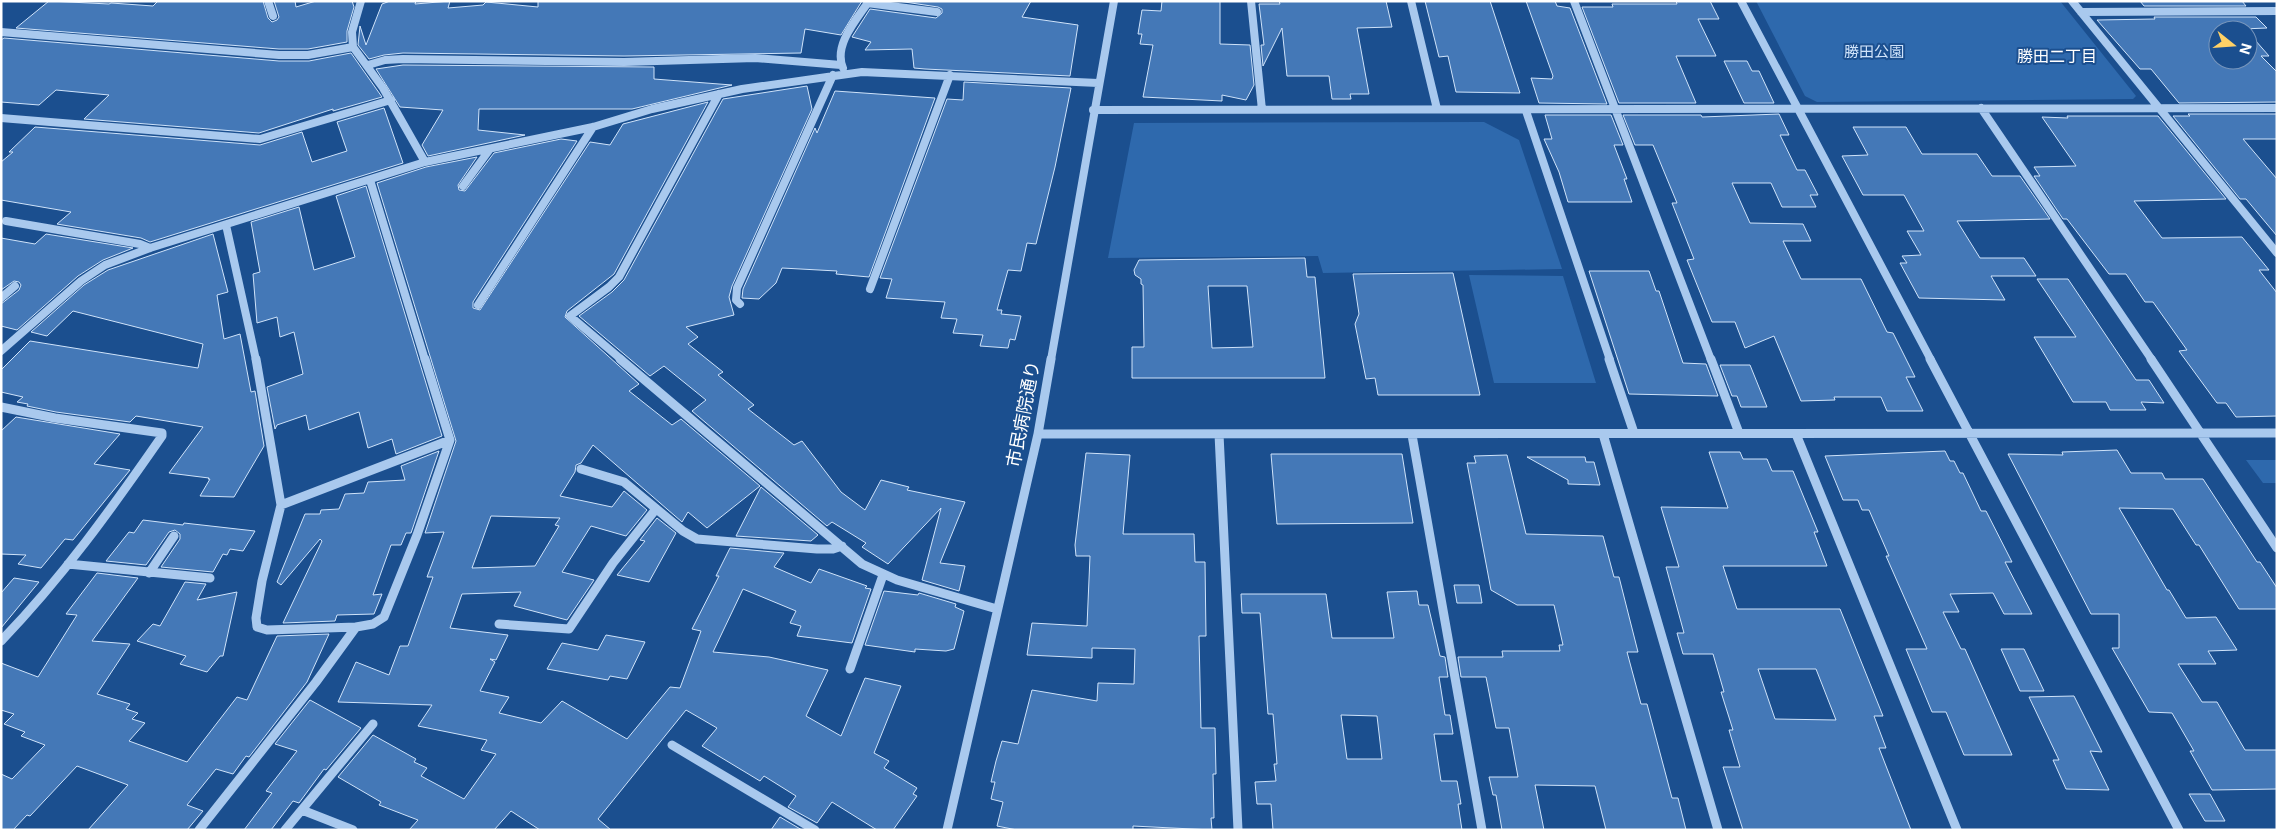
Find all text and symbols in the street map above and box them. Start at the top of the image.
north arrow [2208,20,2258,70]
text: N [2236,41,2256,57]
park label: 勝田公園 [1844,42,1904,61]
district label: 勝田二丁目 [2017,46,2097,66]
street label: 市民病院通り [1002,359,1044,469]

